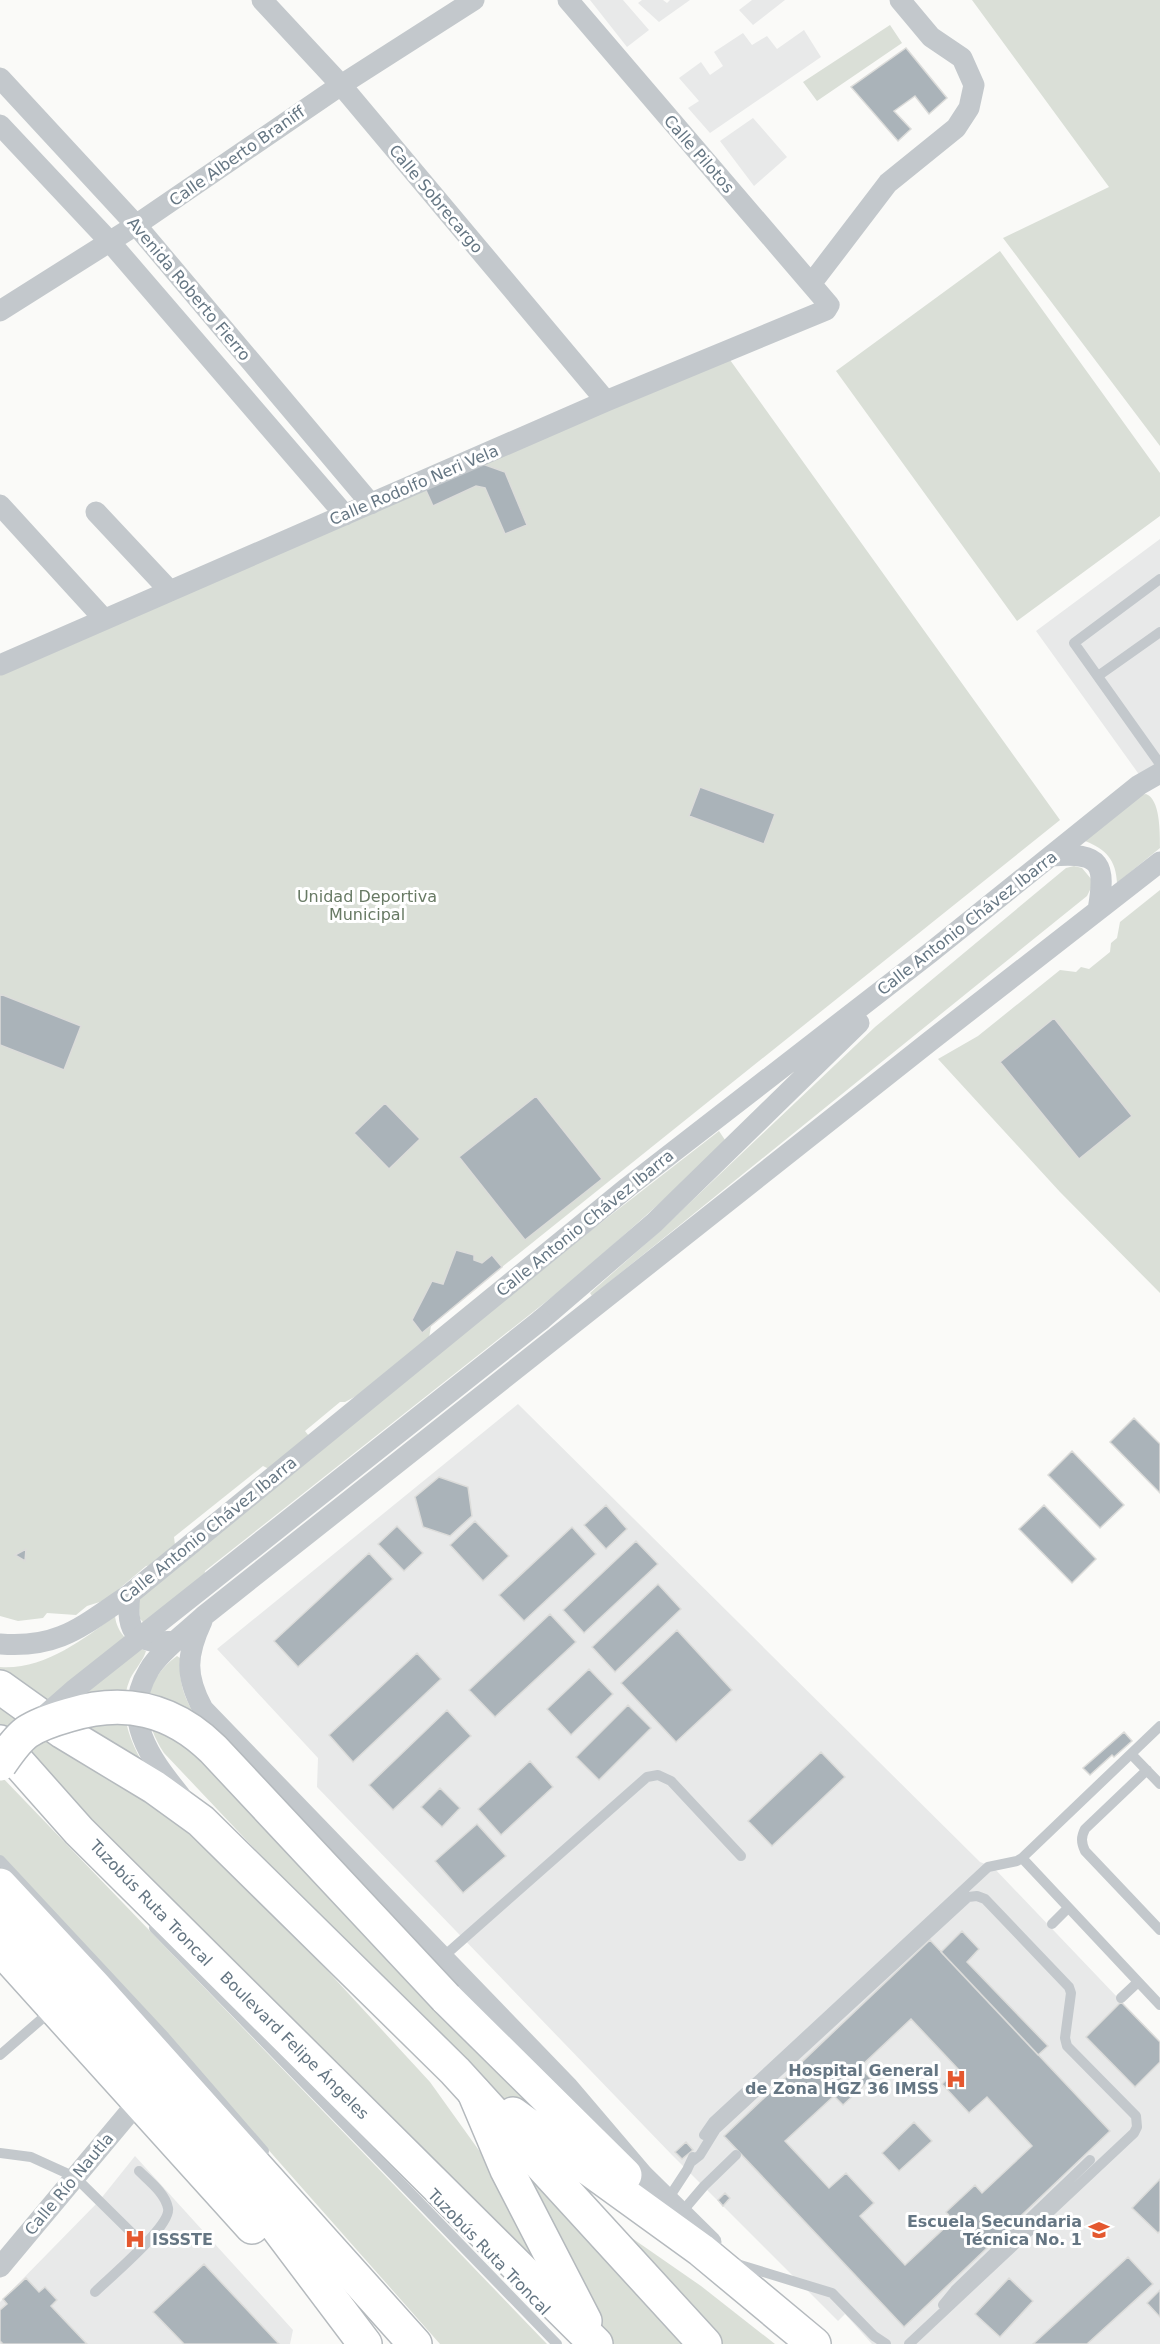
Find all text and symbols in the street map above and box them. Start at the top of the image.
street label: Calle Alberto Braniff [166,102,309,210]
street label: Calle Pilotos [660,111,738,197]
street label: Calle Sobrecargo [385,141,487,257]
street label: Avenida Roberto Fierro [123,213,255,365]
street label: Calle Rodolfo Neri Vela [327,441,501,529]
street label: Calle Antonio Chávez Ibarra [873,847,1061,999]
park label: Unidad Deportiva Municipal [297,887,437,924]
street label: Calle Antonio Chávez Ibarra [492,1146,678,1300]
street label: Calle Antonio Chávez Ibarra [115,1453,301,1607]
street label: Tuzobús Ruta Troncal [85,1835,216,1970]
street label: Boulevard Felipe Ángeles [216,1967,373,2123]
place label: Hospital General de Zona HGZ 36 IMSS [745,2061,939,2098]
hospital icon: Hospital General de Zona HGZ 36 IMSS [944,2067,968,2091]
street label: Calle Río Nautla [21,2129,117,2239]
street label: Tuzobús Ruta Troncal [423,2184,554,2319]
place label: Escuela Secundaria Técnica No. 1 [907,2212,1082,2249]
school or university icon: Escuela Secundaria Técnica No. 1 [1087,2218,1111,2242]
hospital icon: ISSSTE [123,2227,147,2251]
place label: ISSSTE [152,2230,213,2249]

